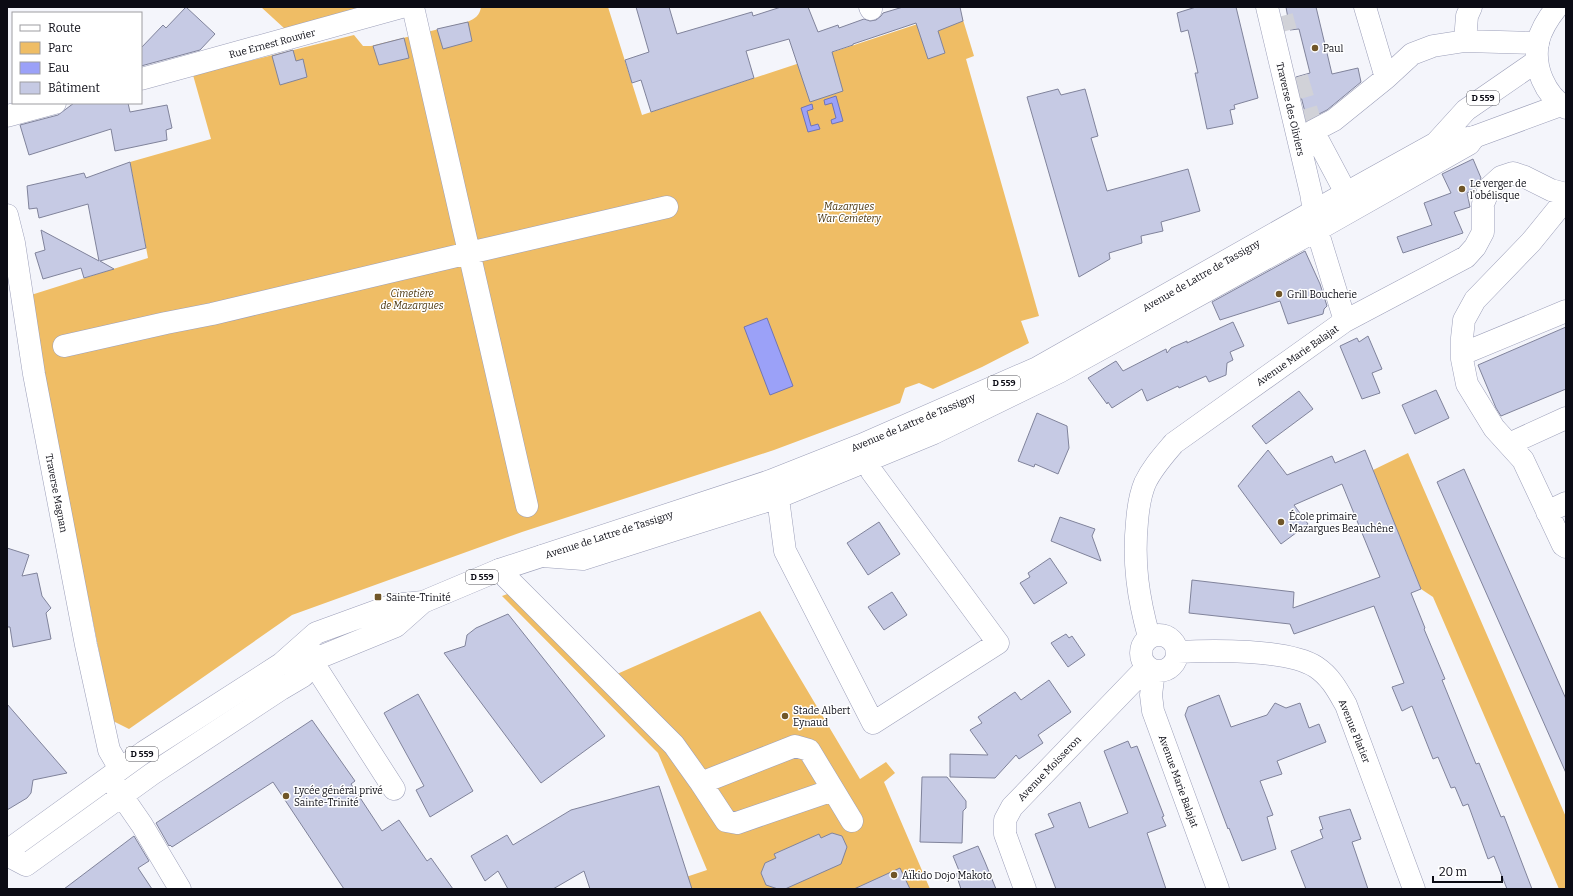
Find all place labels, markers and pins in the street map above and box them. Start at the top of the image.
marker: Paul [1310,43,1320,53]
place label: Paul [1323,43,1343,55]
place label: Le verger de l'obélisque [1470,178,1526,202]
marker: Le verger de l'obélisque [1457,184,1467,194]
marker: Grill Boucherie [1274,289,1284,299]
place label: Grill Boucherie [1287,289,1357,301]
place label: École primaire Mazargues Beauchêne [1289,509,1394,535]
marker: École primaire Mazargues Beauchêne [1276,517,1286,527]
marker: Sainte-Trinité [373,592,383,602]
place label: Sainte-Trinité [386,592,451,604]
place label: Stade Albert Eynaud [793,705,851,729]
marker: Stade Albert Eynaud [780,711,790,721]
place label: Lycée général privé Sainte-Trinité [294,785,383,809]
marker: Lycée général privé Sainte-Trinité [281,791,291,801]
marker: Aïkido Dojo Makoto [889,870,899,880]
place label: Aïkido Dojo Makoto [902,870,992,882]

